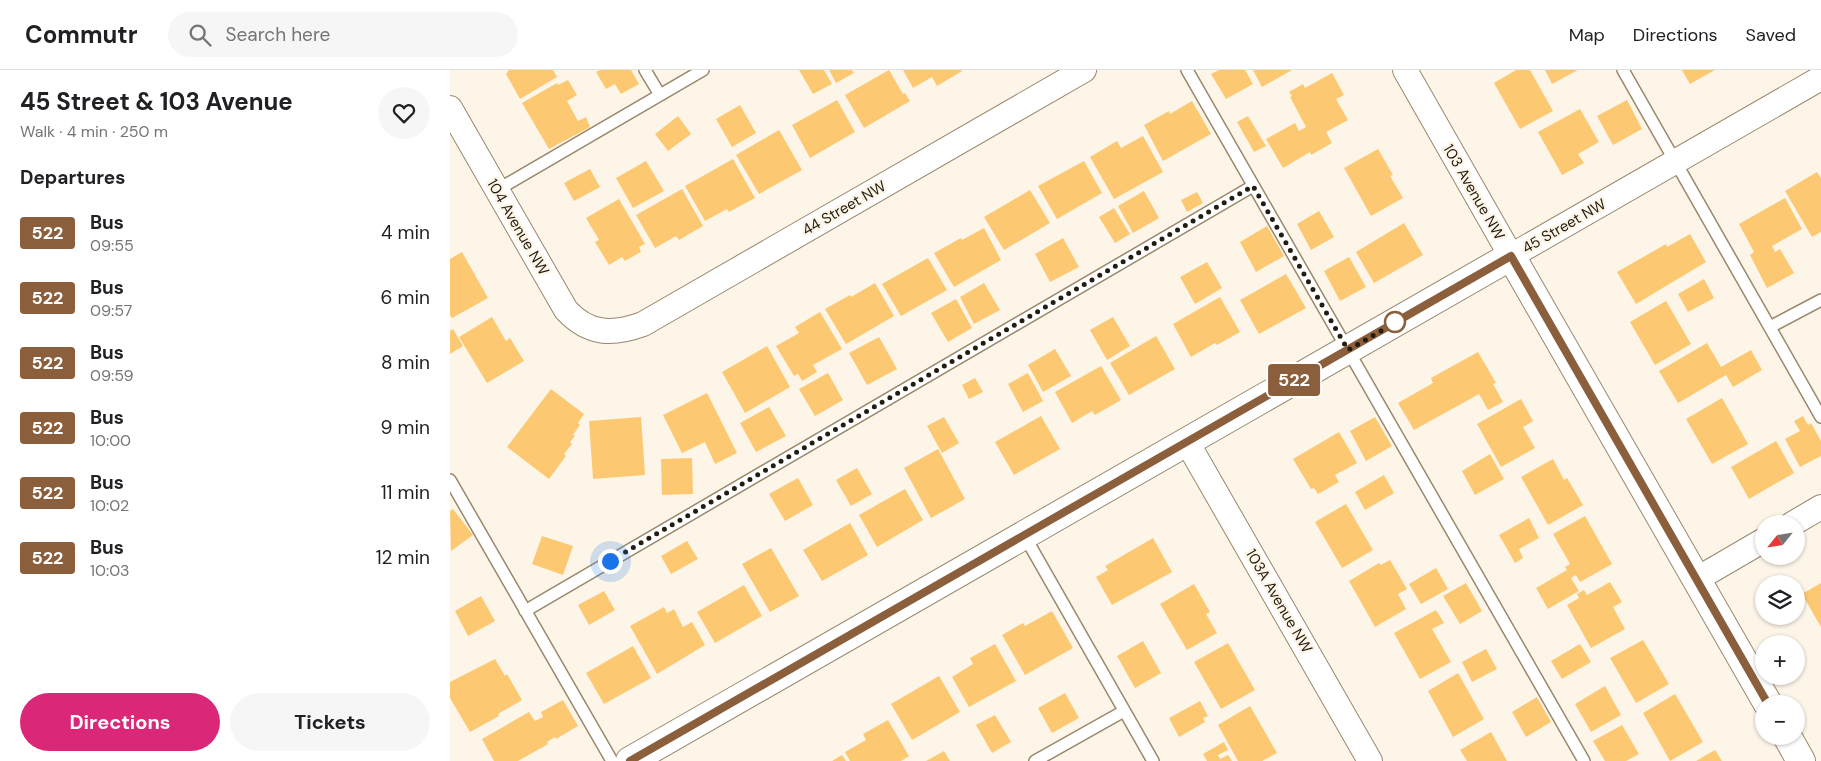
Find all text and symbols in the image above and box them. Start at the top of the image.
search box [168,12,518,57]
text: Commutr [25,19,138,50]
icon: search [186,21,214,49]
text: Search here [226,22,330,47]
text: Map [1569,23,1605,47]
text: Directions [1633,23,1718,47]
text: Saved [1746,23,1796,47]
text: 45 Street & 103 Avenue [20,86,293,117]
button: heart [378,87,430,139]
text: Walk · 4 min · 250 m [20,121,168,142]
street label: 103 Avenue NW [1438,140,1510,244]
text: Departures [20,165,125,190]
street label: 104 Avenue NW [482,175,554,279]
street label: 44 Street NW [798,176,890,240]
street label: 45 Street NW [1518,194,1610,258]
text: Bus [90,210,124,235]
text: 4 min [381,220,430,245]
text: 522 [32,221,63,245]
text: 09:55 [90,235,134,256]
text: Bus [90,275,124,300]
text: 6 min [381,285,430,310]
text: 522 [32,286,63,310]
text: 09:57 [90,300,132,321]
unlabelled marker [1384,311,1406,333]
text: Bus [90,340,124,365]
text: 8 min [381,350,430,375]
text: 522 [32,351,63,375]
line badge: 522 [1265,364,1323,396]
text: 09:59 [90,365,134,386]
text: 522 [1278,368,1310,392]
text: Bus [90,405,124,430]
text: 9 min [381,415,430,440]
text: 522 [32,416,63,440]
text: 10:00 [90,430,131,451]
text: Bus [90,470,124,495]
text: 11 min [381,480,430,505]
text: 522 [32,481,63,505]
text: 10:02 [90,495,129,516]
north arrow [1755,515,1805,565]
map controls [1755,515,1805,745]
text: Bus [90,535,124,560]
text: 12 min [376,545,430,570]
street label: 103A Avenue NW [1241,545,1317,657]
text: 522 [32,546,63,570]
your location [598,549,623,574]
text: 10:03 [90,560,130,581]
button: layers [1755,575,1805,625]
button: + [1755,635,1805,685]
button: Directions [20,693,220,751]
button: Tickets [230,693,430,751]
button: − [1755,695,1805,745]

